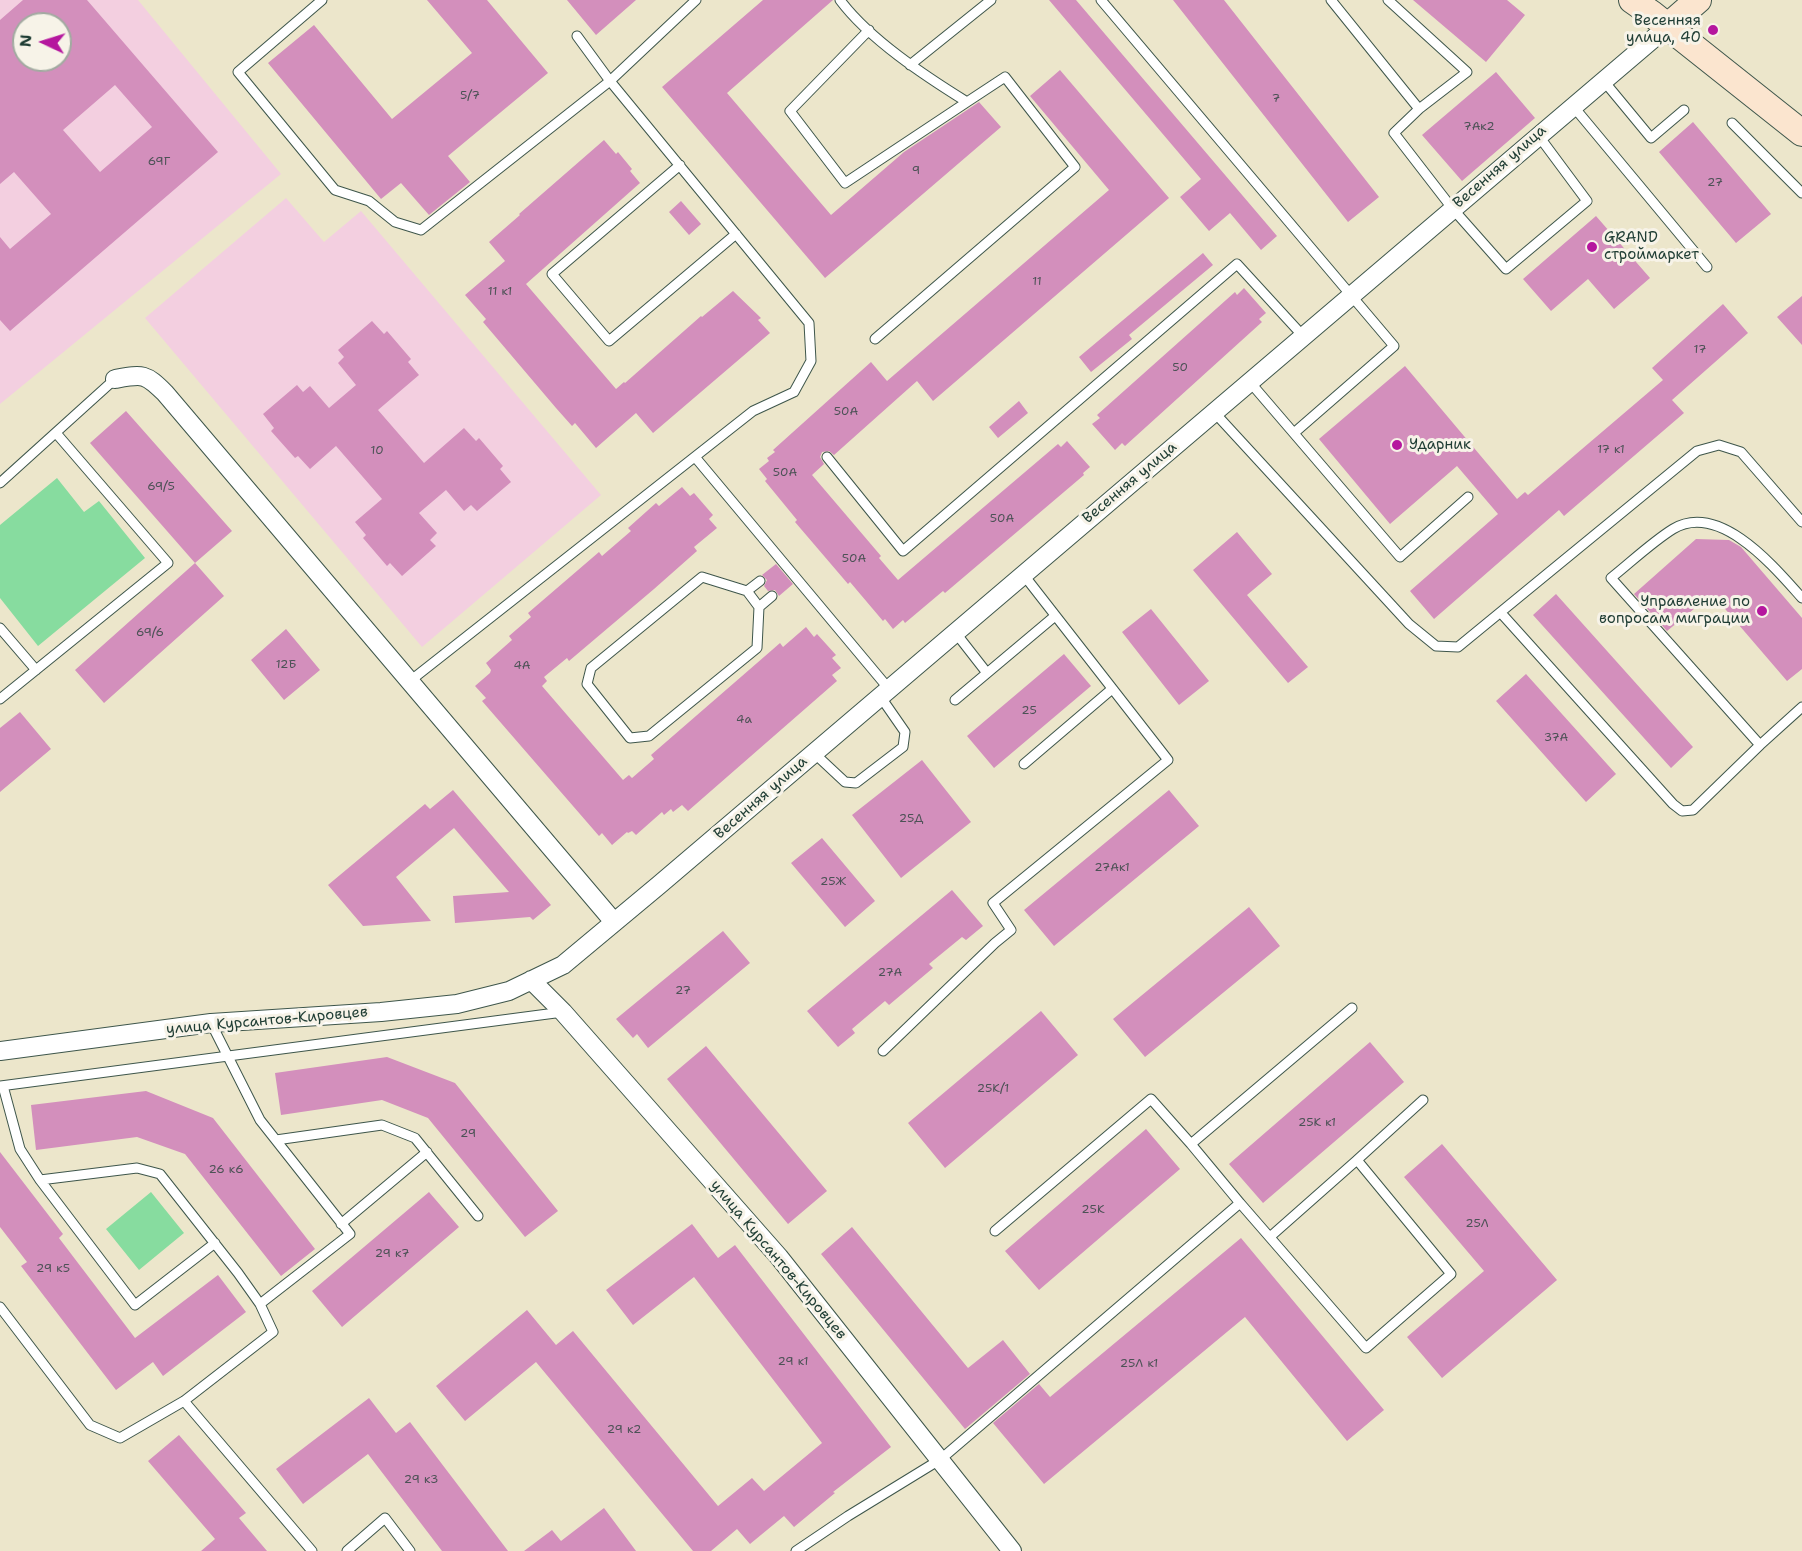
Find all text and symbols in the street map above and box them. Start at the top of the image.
north arrow [12,12,72,72]
place label: Весенняя улица, 40 [1626,12,1701,47]
marker: Весенняя улица, 40 [1706,23,1720,37]
text: N [15,34,36,48]
house number: 5/7 [460,89,480,103]
house number: 7 [1272,92,1280,106]
house number: 7Ак2 [1463,120,1495,134]
street label: Весенняя улица [1450,122,1550,212]
house number: 69Г [148,155,170,169]
house number: 9 [912,164,920,178]
house number: 27 [1707,176,1723,190]
place label: GRAND строймаркет [1604,229,1699,264]
marker: GRAND строймаркет [1585,240,1599,254]
house number: 11 [1032,275,1042,289]
house number: 11 к1 [488,285,512,299]
house number: 17 [1694,343,1706,357]
house number: 50 [1172,361,1188,375]
house number: 50А [834,405,858,419]
place label: Ударник [1409,436,1471,454]
street label: Весенняя улица [1079,438,1181,528]
marker: Ударник [1390,438,1404,452]
house number: 17 к1 [1597,443,1625,457]
house number: 10 [370,444,384,458]
house number: 50А [773,466,797,480]
house number: 69/5 [147,480,175,494]
house number: 50А [990,512,1014,526]
house number: 50А [842,552,866,566]
place label: Управление по вопросам миграции [1599,593,1750,628]
marker: Управление по вопросам миграции [1755,604,1769,618]
house number: 69/6 [136,626,164,640]
house number: 12Б [276,658,296,672]
house number: 4А [513,659,531,673]
house number: 25 [1021,704,1037,718]
house number: 4а [736,713,752,727]
house number: 37А [1544,731,1568,745]
street label: Весенняя улица [711,753,811,843]
house number: 25Д [899,812,923,826]
house number: 27Ак1 [1094,861,1130,875]
house number: 25Ж [820,875,846,889]
house number: 27А [878,966,902,980]
house number: 27 [675,984,691,998]
street label: улица Курсантов-Кировцев [165,1003,369,1039]
house number: 25К/1 [977,1082,1009,1096]
house number: 25К к1 [1298,1116,1336,1130]
house number: 29 [460,1127,476,1141]
house number: 26 к6 [208,1163,244,1177]
street label: улица Курсантов-Кировцев [706,1177,850,1343]
house number: 25К [1081,1203,1105,1217]
house number: 25Л [1465,1217,1489,1231]
house number: 29 к7 [375,1247,409,1261]
house number: 29 к5 [36,1262,70,1276]
house number: 29 к1 [778,1355,808,1369]
house number: 25Л к1 [1120,1357,1158,1371]
house number: 29 к2 [607,1423,641,1437]
house number: 29 к3 [404,1473,438,1487]

